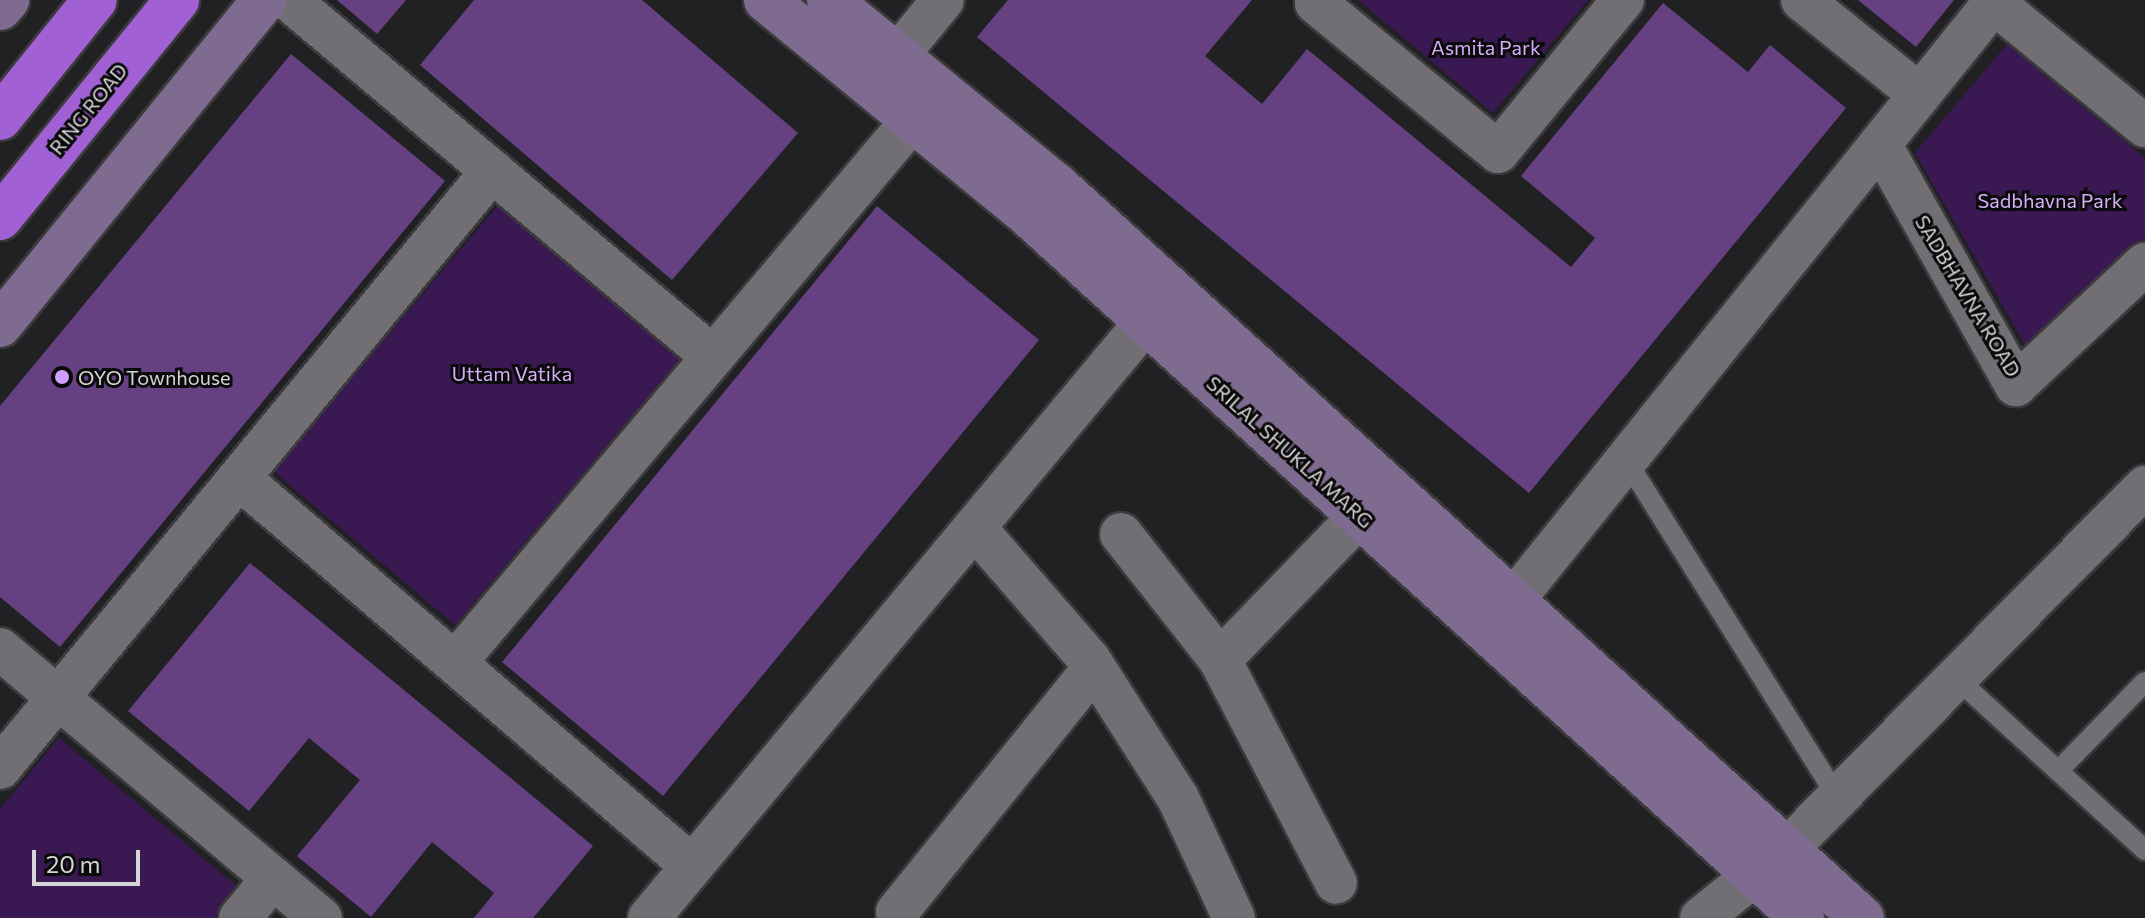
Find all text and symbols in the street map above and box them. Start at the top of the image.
park label: Asmita Park [1431,35,1541,59]
street label: RING ROAD [44,59,132,159]
park label: Sadbhavna Park [1977,188,2123,212]
street label: SADBHAVNA ROAD [1910,211,2026,381]
park label: Uttam Vatika [452,361,572,385]
place label: OYO Townhouse [78,365,231,389]
marker: OYO Townhouse [53,368,71,386]
street label: SRILAL SHUKLA MARG [1202,371,1378,533]
scale bar [36,834,144,884]
text: 20 m [46,849,100,878]

